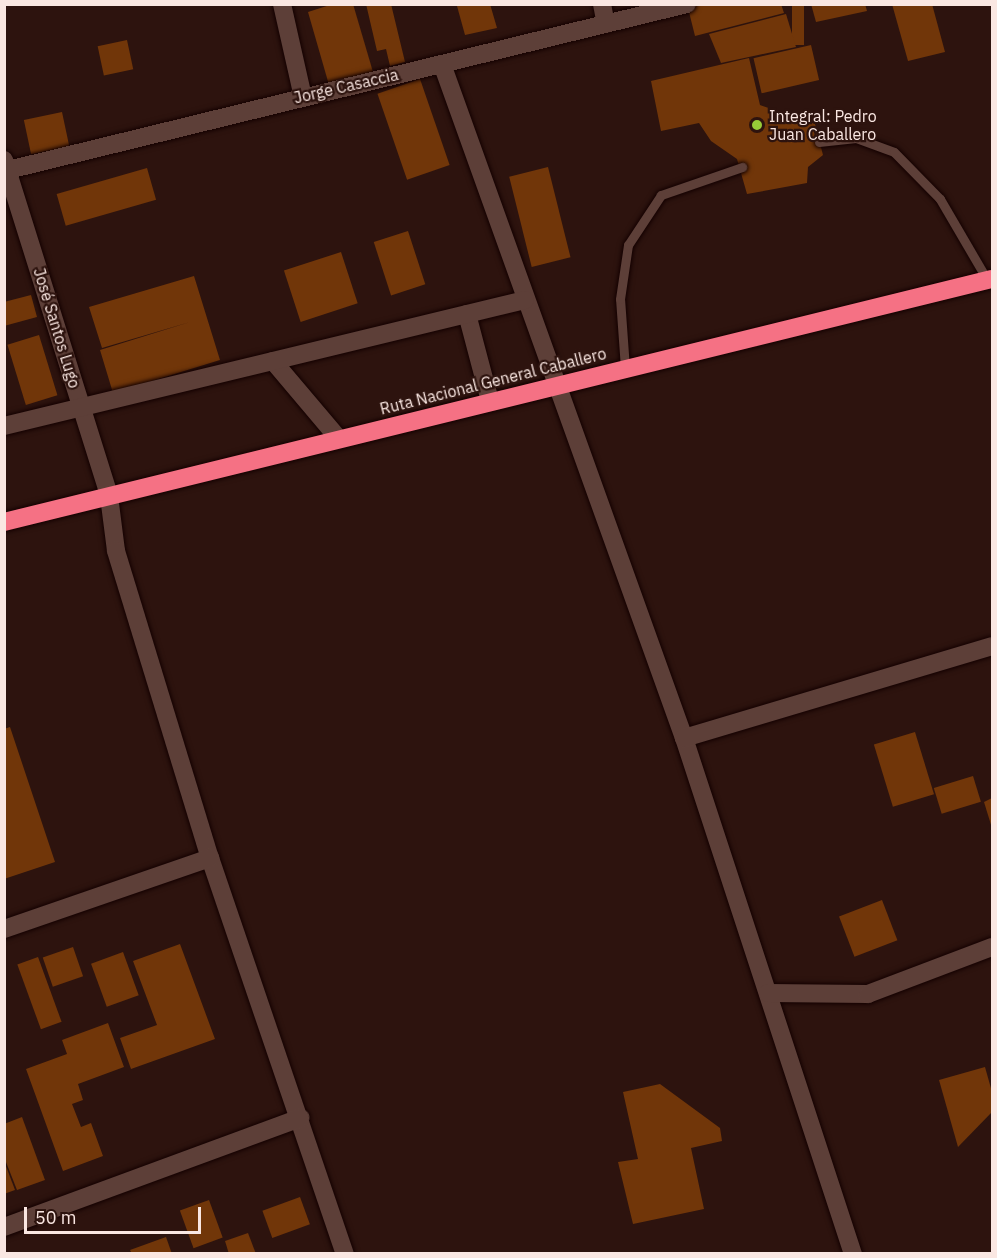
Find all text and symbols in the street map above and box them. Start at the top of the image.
street label: Jorge Casaccia [292,65,400,107]
place label: Integral: Pedro Juan Caballero [769,106,877,144]
marker: Integral: Pedro Juan Caballero [750,118,764,132]
street label: José Santos Lugo [30,266,84,390]
street label: Ruta Nacional General Caballero [378,344,608,418]
scale bar [27,1195,204,1233]
text: 50 m [35,1206,77,1229]

